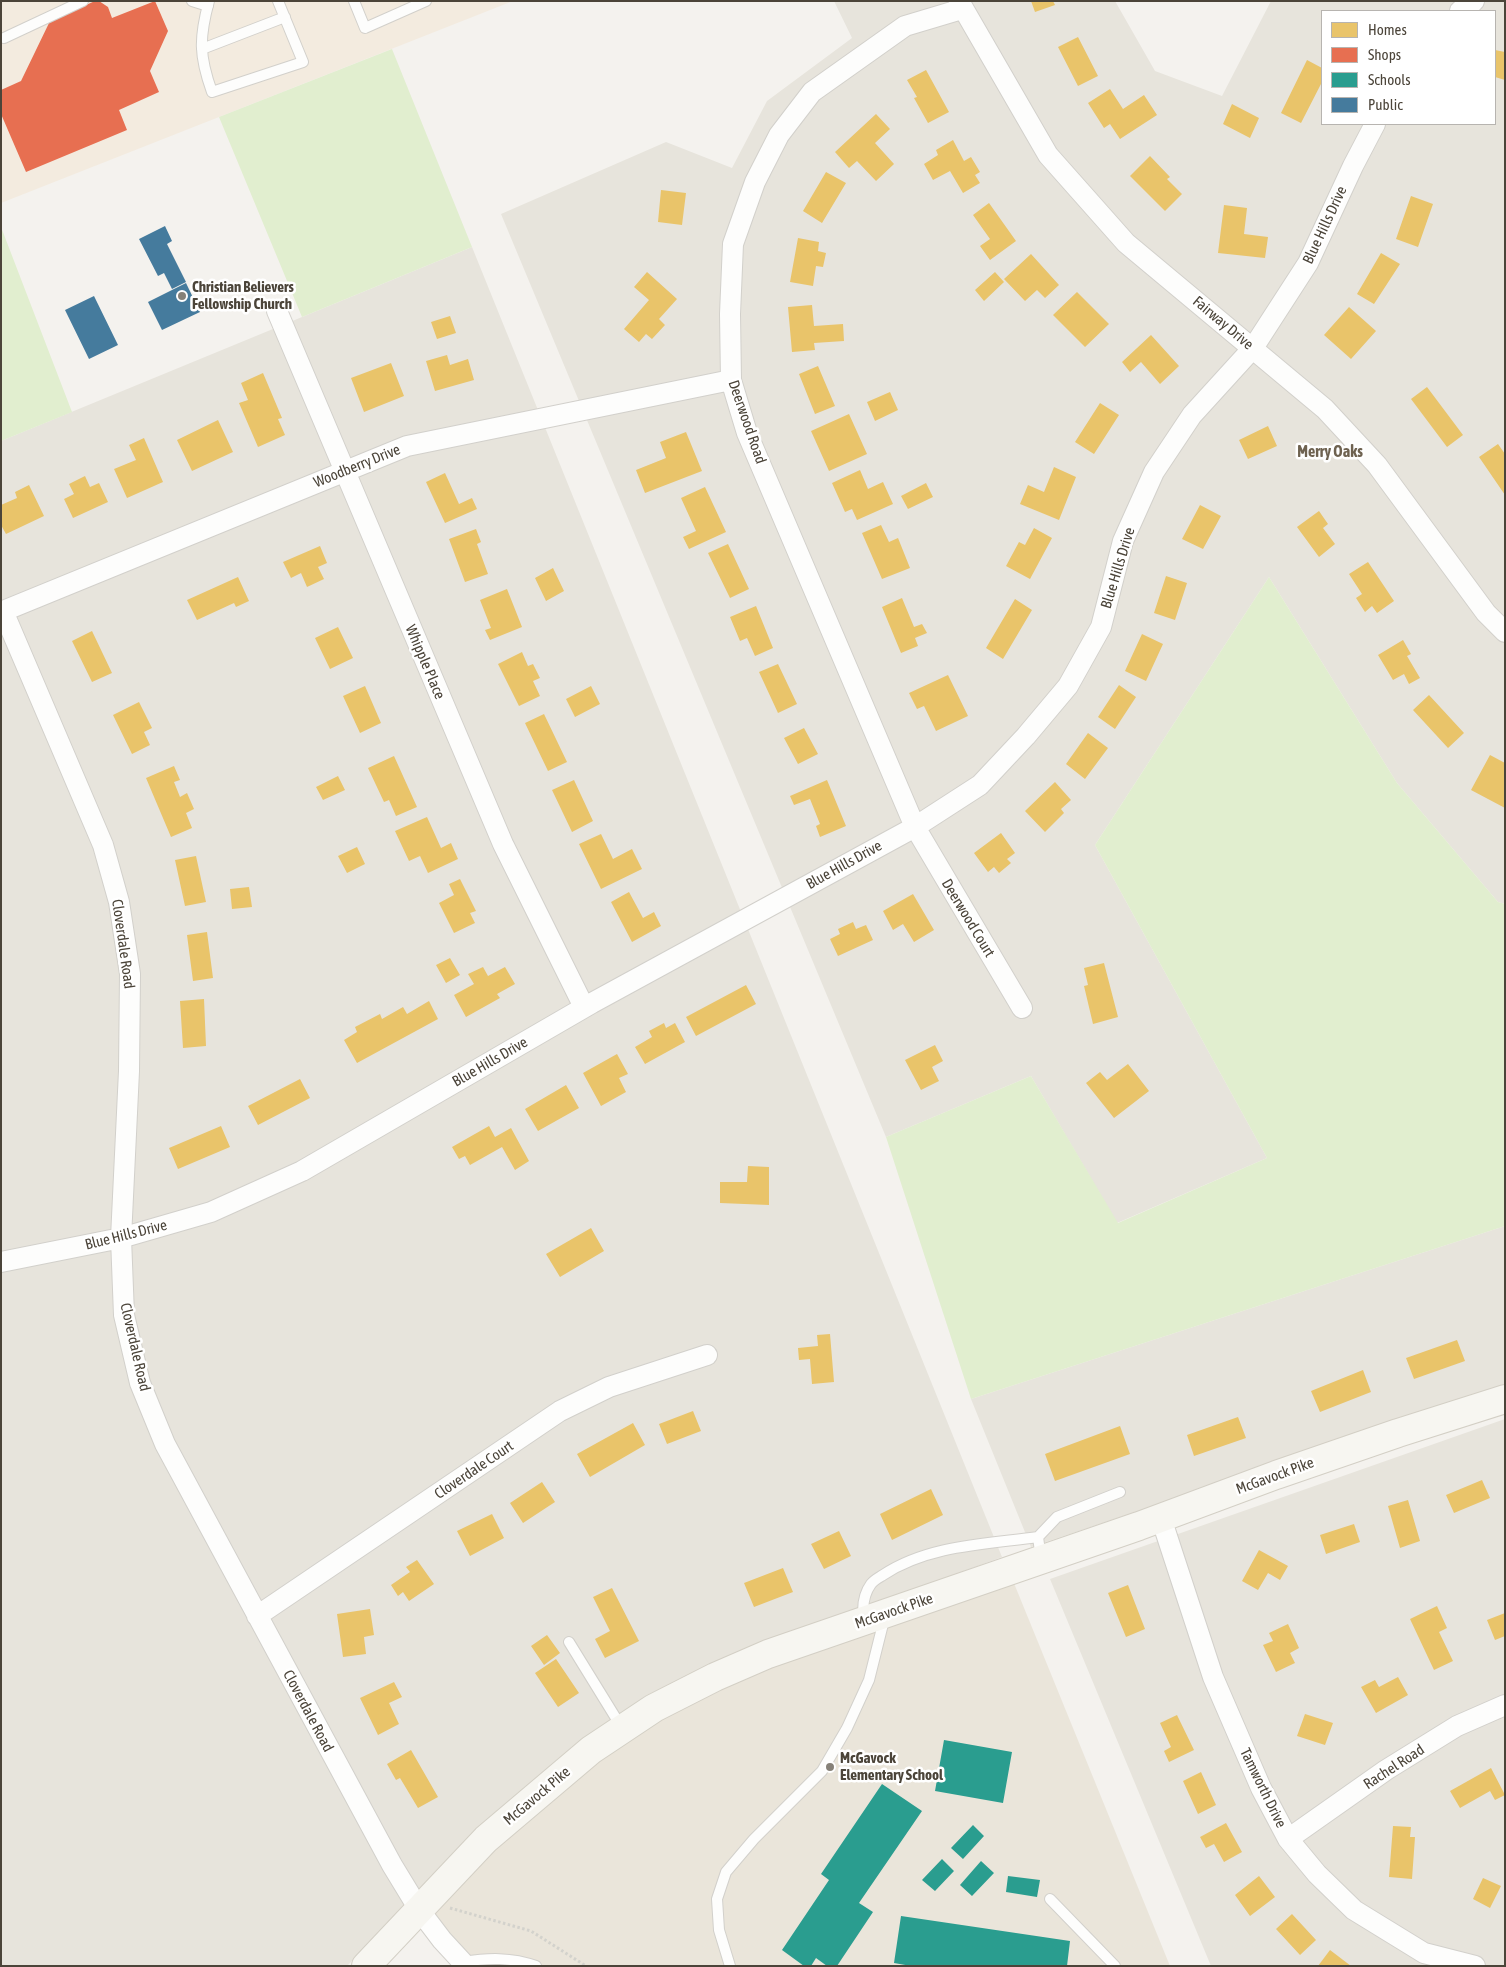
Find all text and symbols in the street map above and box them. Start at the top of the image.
legend [1321,10,1496,125]
text: Homes [1368,21,1407,38]
text: Shops [1368,46,1401,63]
text: Schools [1368,71,1411,88]
text: Public [1368,96,1403,113]
street label: Blue Hills Drive [1299,183,1351,267]
place label: Christian Believers Fellowship Church [192,278,294,313]
marker: Christian Believers Fellowship Church [176,290,188,302]
street label: Fairway Drive [1189,292,1257,354]
street label: Deerwood Road [724,378,770,466]
street label: Woodberry Drive [311,440,403,492]
district label: Merry Oaks [1297,442,1363,462]
street label: Blue Hills Drive [1097,525,1139,611]
street label: Whipple Place [401,622,449,702]
street label: Blue Hills Drive [803,837,885,893]
street label: Deerwood Court [938,876,998,960]
street label: Cloverdale Road [108,898,138,990]
street label: Blue Hills Drive [449,1033,531,1091]
street label: Blue Hills Drive [83,1216,169,1254]
street label: Cloverdale Road [116,1301,154,1393]
street label: Cloverdale Court [431,1437,517,1503]
street label: McGavock Pike [1234,1454,1316,1498]
street label: McGavock Pike [853,1589,935,1633]
street label: Cloverdale Road [279,1667,337,1755]
street label: Rachel Road [1360,1741,1428,1793]
street label: Tamworth Drive [1236,1745,1290,1831]
place label: McGavock Elementary School [840,1749,943,1784]
marker: McGavock Elementary School [824,1761,836,1773]
street label: McGavock Pike [500,1763,574,1829]

